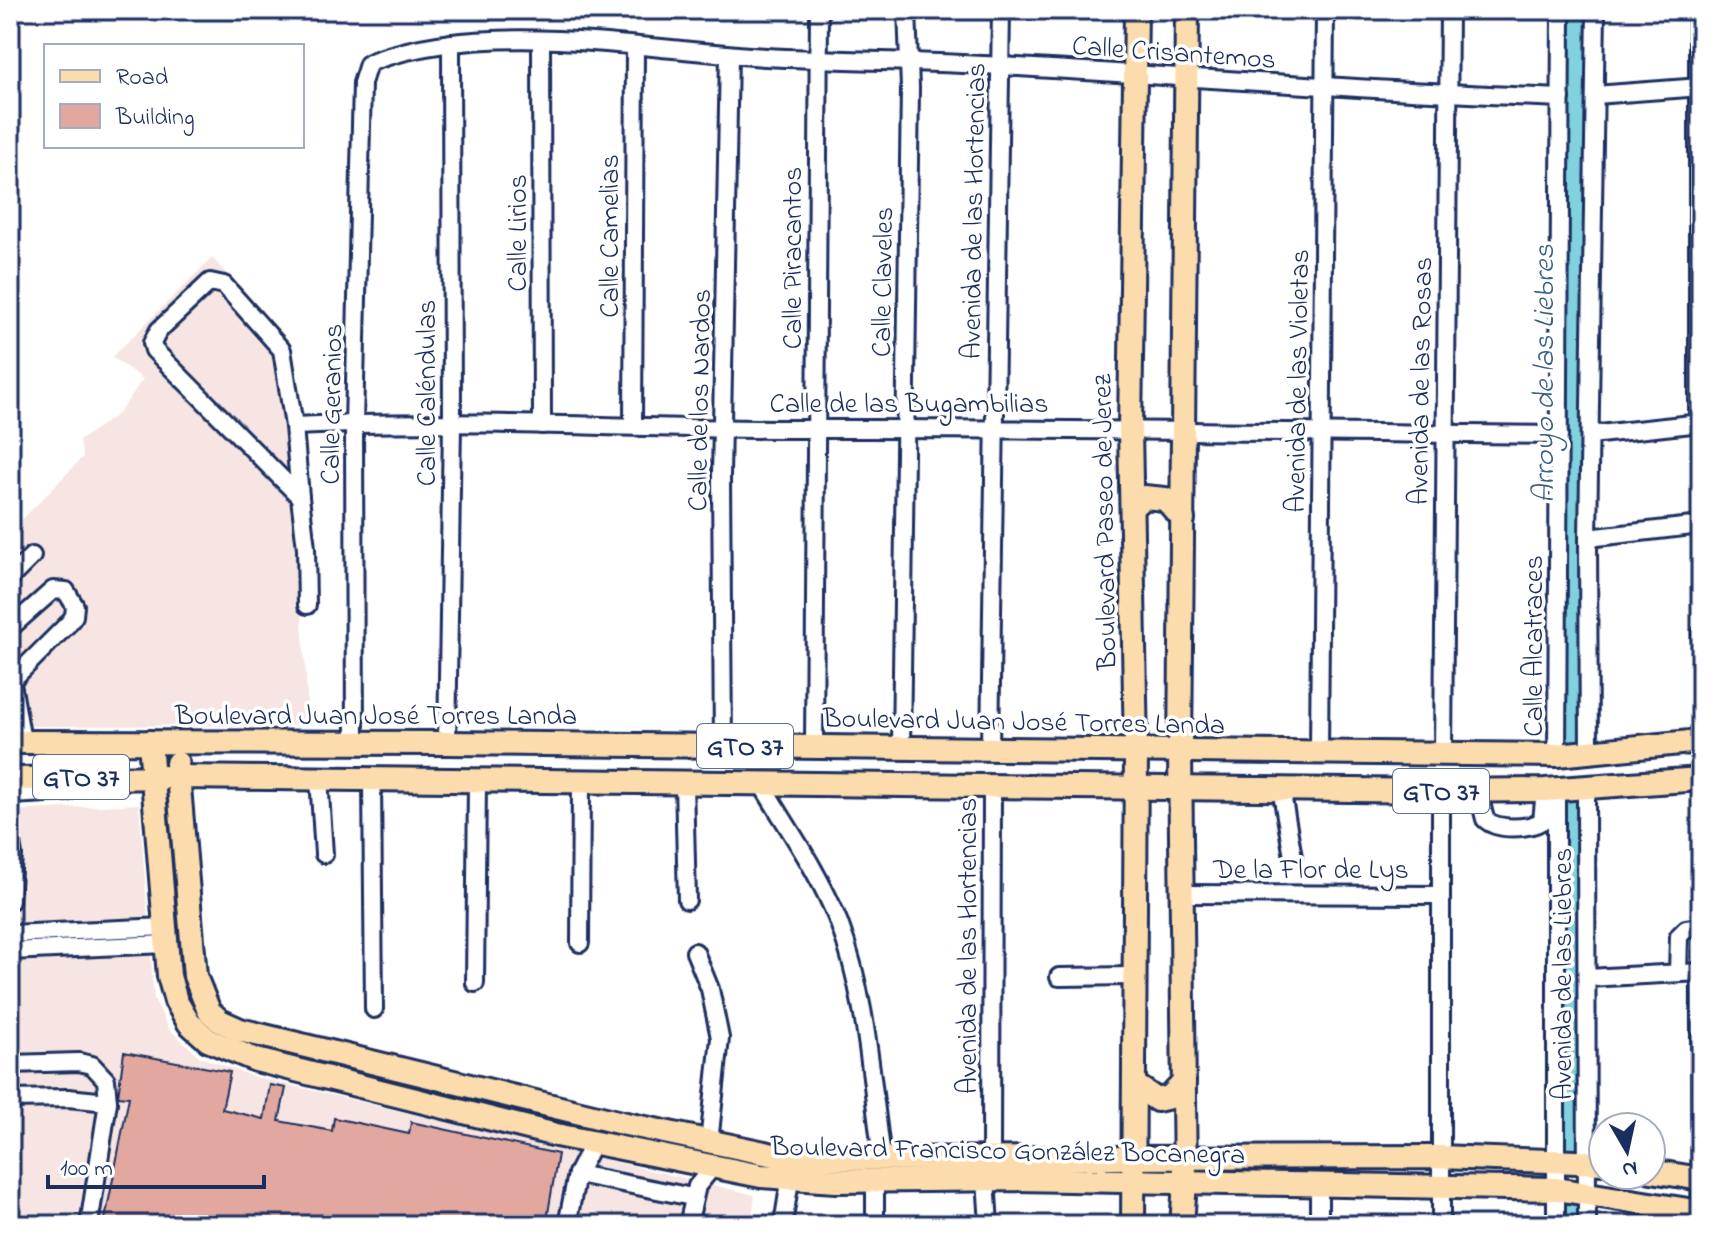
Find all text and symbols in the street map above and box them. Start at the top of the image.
street label: Calle Crisantemos [1070,27,1277,82]
legend [44,44,304,148]
text: Road [116,61,169,96]
street label: Avenida de las Hortencias [952,62,999,360]
text: Building [115,101,195,136]
street label: Calle Camelias [591,154,632,318]
street label: Calle Piracantos [774,167,815,349]
street label: Calle Lirios [499,174,540,292]
street label: Calle Claveles [863,207,906,358]
water label: Arroyo de las Liebres [1524,244,1568,503]
street label: Avenida de las Violetas [1277,249,1322,513]
street label: Avenida de las Rosas [1400,257,1445,505]
street label: Calle de los Nardos [679,288,724,512]
street label: Calle Caléndulas [408,300,449,486]
street label: Calle Geranios [312,323,355,485]
street label: Boulevard Paseo de Jerez [1083,373,1130,671]
street label: Calle de las Bugambilias [770,385,1048,426]
street label: Calle Alcatraces [1515,555,1556,737]
street label: Boulevard Juan José Torres Landa [174,697,577,738]
street label: Boulevard Juan José Torres Landa [821,699,1225,748]
road number: GTO 37 [697,724,793,768]
road number: GTO 37 [33,755,129,799]
road number: GTO 37 [1393,769,1489,813]
street label: Avenida de las Hortencias [949,798,990,1094]
street label: Avenida de las Liebres [1544,848,1585,1100]
street label: De la Flor de Lys [1212,851,1409,892]
north arrow [1587,1111,1667,1191]
street label: Boulevard Francisco González Bocanegra [769,1128,1246,1177]
scale bar [48,1139,264,1189]
text: N [1620,1151,1640,1185]
text: 100 m [60,1152,113,1187]

